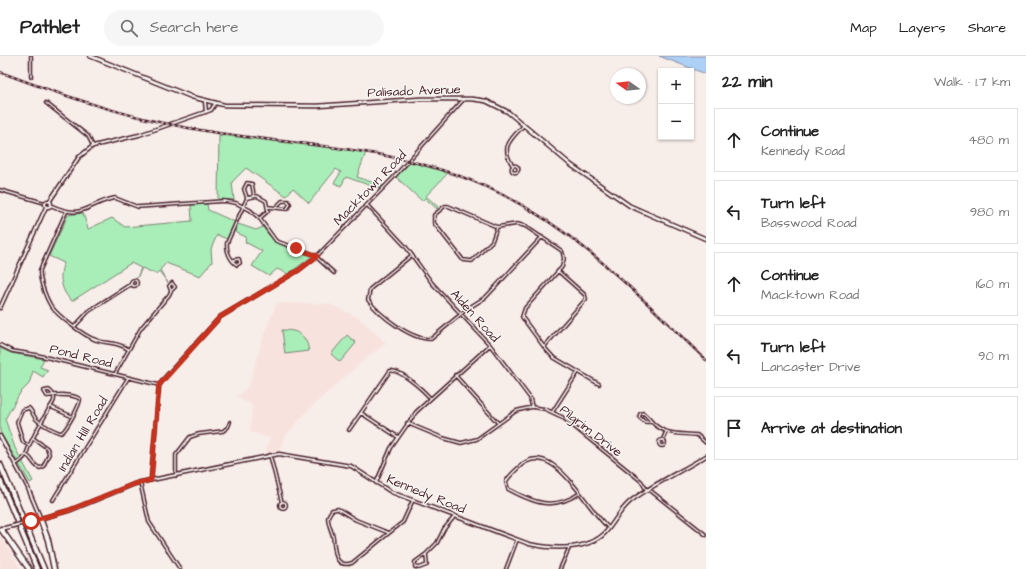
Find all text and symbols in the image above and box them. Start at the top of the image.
search box [104,10,384,46]
text: Pathlet [20,14,80,41]
icon: search [118,17,140,39]
text: Search here [150,17,238,38]
text: Map [850,18,877,38]
text: Layers [899,18,946,38]
text: Share [968,18,1006,38]
north arrow [610,68,646,104]
map controls [658,68,694,140]
button: + [658,68,694,104]
text: 22 min [722,70,773,94]
text: Walk · 1.7 km [934,73,1010,91]
street label: Palisado Avenue [367,80,461,102]
button: − [658,104,694,140]
text: Continue [761,121,819,142]
icon: ahead [723,129,745,151]
text: 480 m [968,131,1009,149]
text: Kennedy Road [761,142,845,160]
street label: Macktown Road [329,146,411,230]
text: Turn left [761,193,825,214]
icon: left [723,201,745,223]
text: 980 m [970,203,1009,221]
text: Basswood Road [761,214,857,232]
route end [287,239,305,257]
text: Continue [761,265,819,286]
icon: ahead [723,273,745,295]
text: 160 m [976,275,1009,293]
street label: Alden Road [446,286,504,347]
text: Macktown Road [761,286,859,304]
text: Turn left [761,337,825,358]
street label: Pond Road [48,340,114,373]
icon: left [723,345,745,367]
text: 90 m [978,347,1009,365]
text: Lancaster Drive [761,358,861,376]
street label: Indian Hill Road [54,393,113,475]
street label: Pilgrim Drive [555,401,626,462]
icon: arrive [723,417,745,439]
text: Arrive at destination [761,418,902,439]
street label: Kennedy Road [383,470,469,519]
route start [22,512,40,530]

